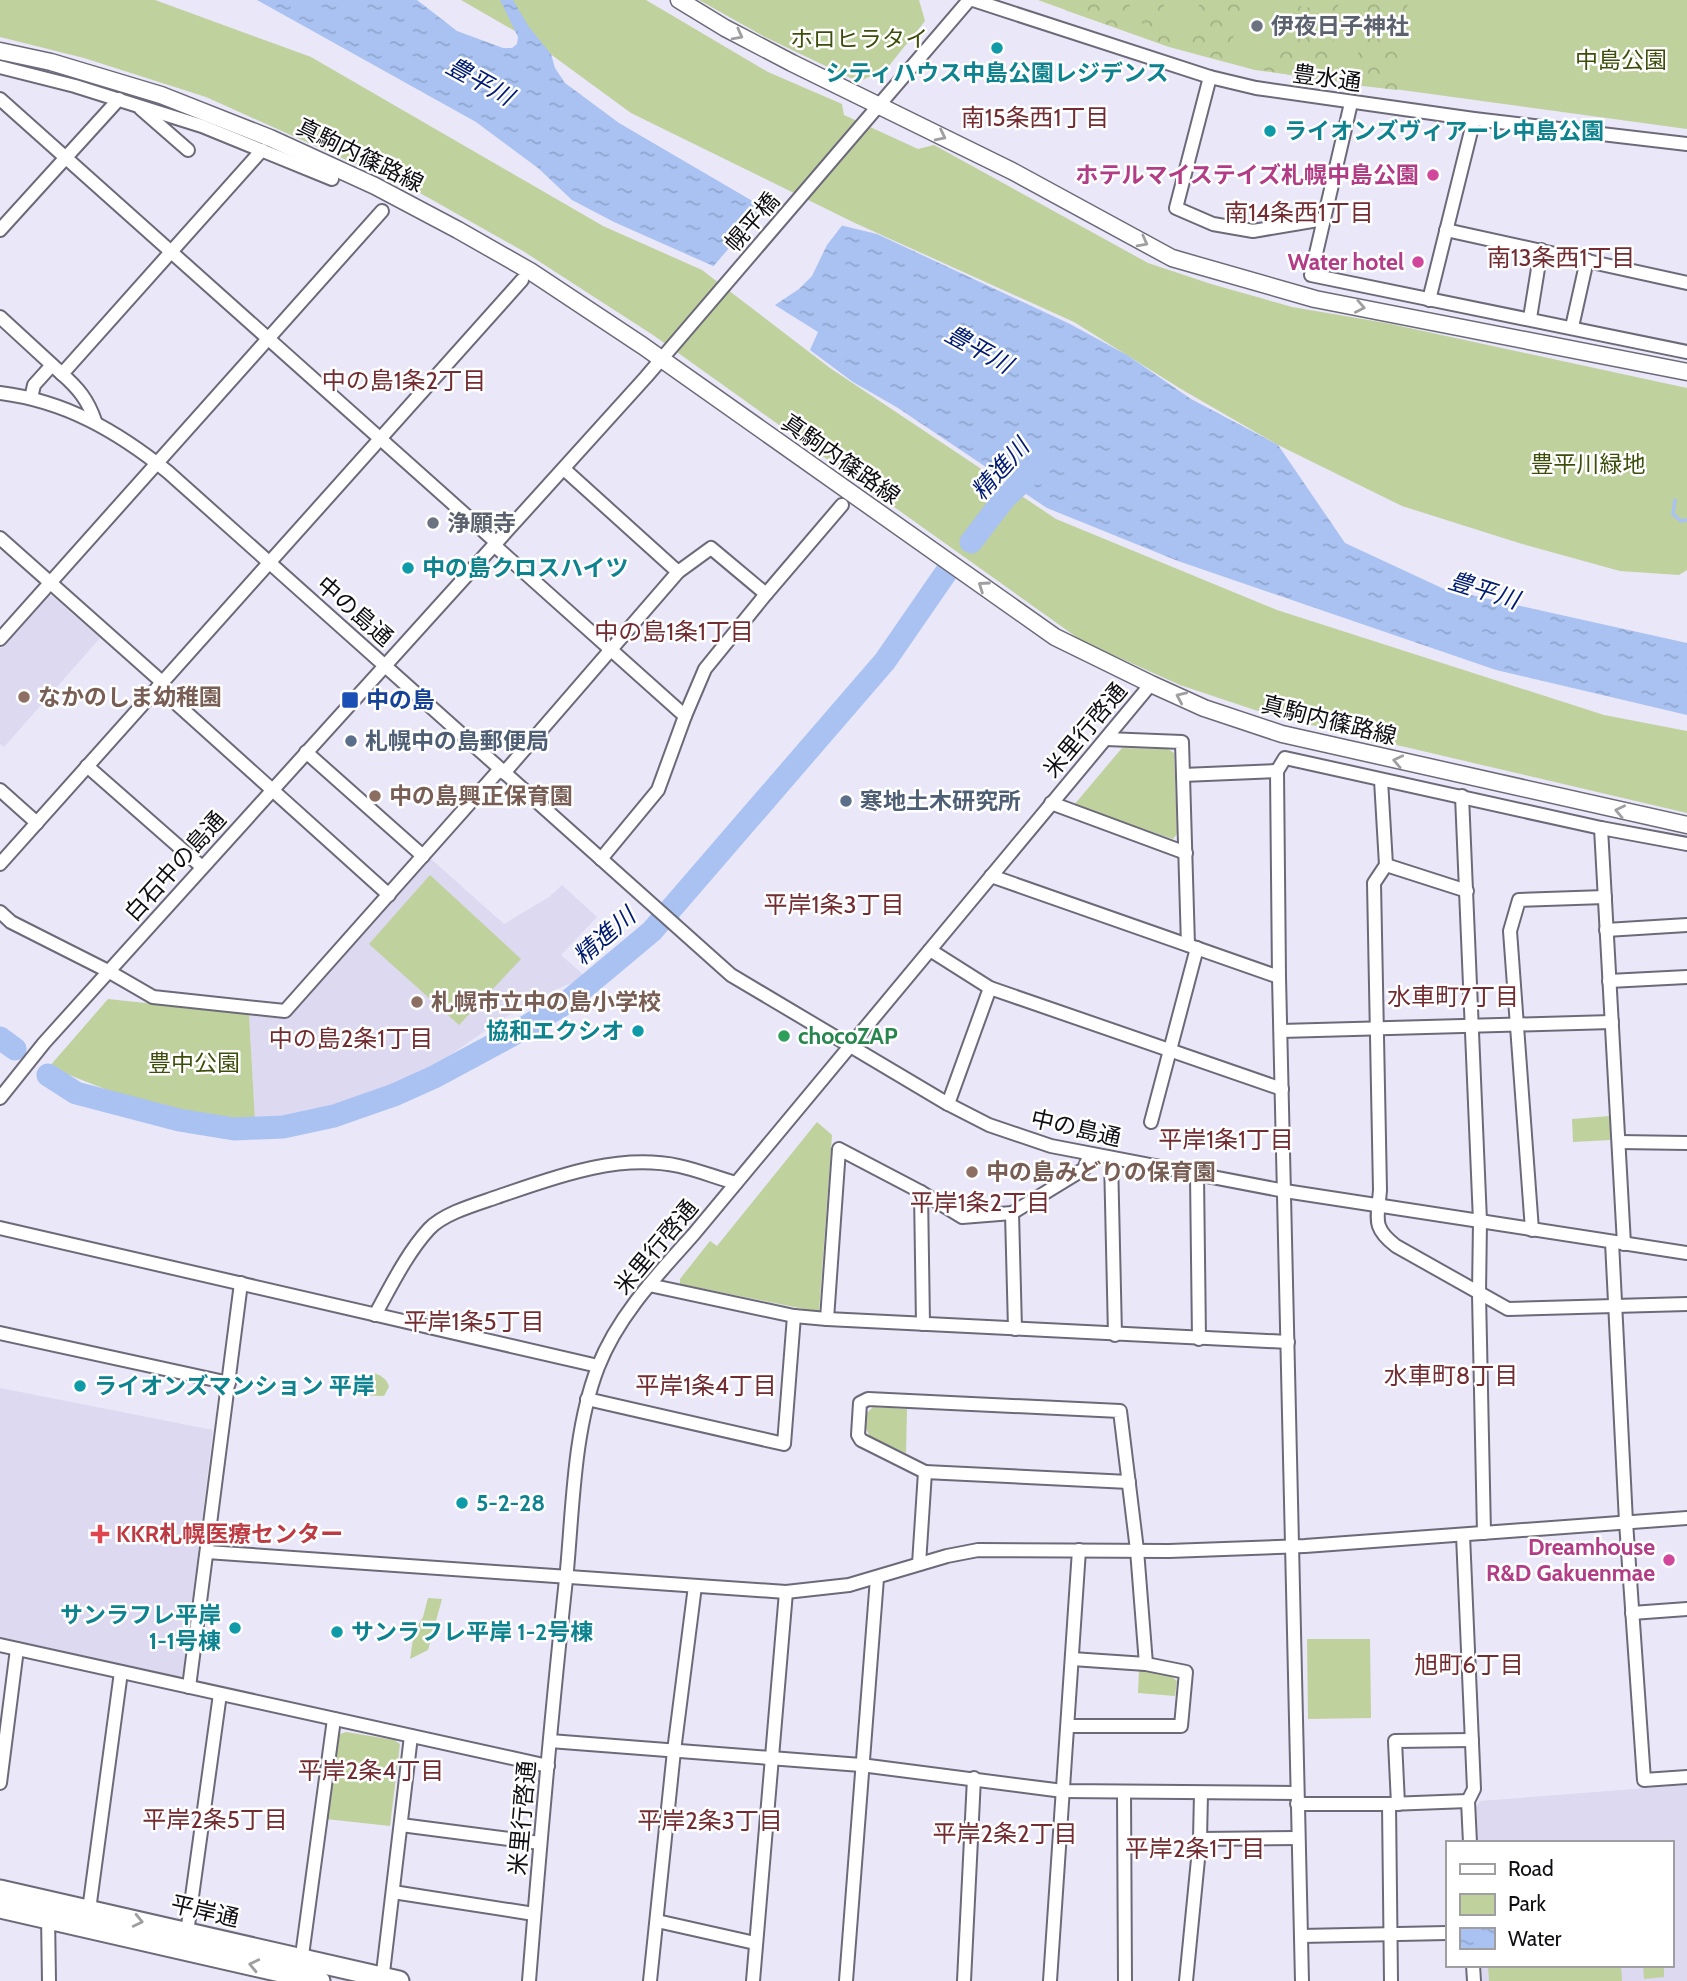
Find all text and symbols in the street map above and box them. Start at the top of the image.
place label: 伊夜日子神社 [1271,12,1409,40]
marker: 伊夜日子神社 [1249,18,1265,34]
park label: ホロヒラタイ [790,25,928,53]
one-way arrow [731,26,743,40]
marker: シティハウス中島公園レジデンス [989,40,1005,56]
park label: 中島公園 [1575,46,1667,74]
water label: 豊平川 [441,51,521,113]
place label: シティハウス中島公園レジデンス [825,59,1169,87]
street label: 豊水通 [1291,59,1363,97]
district label: 南15条西1丁目 [961,103,1109,132]
street label: 真駒内篠路線 [292,112,428,198]
place label: ライオンズヴィアーレ中島公園 [1284,117,1604,145]
marker: ライオンズヴィアーレ中島公園 [1262,123,1278,139]
one-way arrow [934,128,946,142]
place label: ホテルマイステイズ札幌中島公園 [1075,161,1419,189]
marker: ホテルマイステイズ札幌中島公園 [1425,167,1441,183]
street label: 幌平橋 [719,187,785,257]
district label: 南14条西1丁目 [1224,198,1374,227]
one-way arrow [1136,234,1148,247]
district label: 南13条西1丁目 [1487,243,1635,272]
place label: Water hotel [1287,248,1404,276]
marker: Water hotel [1410,254,1426,270]
one-way arrow [1354,299,1366,314]
water label: 豊平川 [940,319,1020,381]
district label: 中の島1条2丁目 [322,366,486,395]
street label: 真駒内篠路線 [776,408,906,510]
water label: 精進川 [965,430,1037,505]
park label: 豊平川緑地 [1531,450,1646,478]
place label: 浄願寺 [447,509,516,537]
marker: 浄願寺 [425,515,441,531]
place label: 中の島クロスハイツ [422,554,629,582]
marker: 中の島クロスハイツ [400,560,416,576]
water label: 豊平川 [1445,566,1526,615]
street label: 中の島通 [311,570,399,652]
one-way arrow [978,582,991,594]
district label: 中の島1条1丁目 [594,617,754,646]
street label: 米里行啓通 [1037,677,1133,783]
place label: なかのしま幼稚園 [38,683,222,711]
place label: 中の島 [366,686,435,714]
marker: なかのしま幼稚園 [16,689,32,705]
marker: 中の島 [340,690,360,710]
street label: 真駒内篠路線 [1259,690,1399,750]
one-way arrow [1175,691,1188,705]
place label: 札幌中の島郵便局 [365,727,549,755]
marker: 札幌中の島郵便局 [343,733,359,749]
one-way arrow [1392,755,1404,770]
place label: 中の島興正保育園 [389,782,573,810]
place label: 寒地土木研究所 [860,787,1021,815]
marker: 中の島興正保育園 [367,788,383,804]
marker: 寒地土木研究所 [838,793,854,809]
one-way arrow [1614,804,1626,819]
street label: 白石中の島通 [118,805,232,927]
district label: 平岸1条3丁目 [764,890,904,919]
water label: 精進川 [567,899,643,971]
district label: 水車町7丁目 [1387,982,1519,1011]
place label: 札幌市立中の島小学校 [431,988,661,1016]
marker: 札幌市立中の島小学校 [409,994,425,1010]
place label: 協和エクシオ [486,1017,624,1045]
place label: chocoZAP [798,1022,898,1050]
marker: 協和エクシオ [630,1023,646,1039]
district label: 中の島2条1丁目 [269,1024,433,1053]
marker: chocoZAP [776,1028,792,1044]
park label: 豊中公園 [148,1049,240,1077]
street label: 中の島通 [1028,1104,1124,1152]
district label: 平岸1条1丁目 [1158,1125,1294,1154]
place label: 中の島みどりの保育園 [986,1158,1216,1186]
marker: 中の島みどりの保育園 [964,1164,980,1180]
district label: 平岸1条2丁目 [910,1188,1050,1217]
street label: 米里行啓通 [608,1194,704,1300]
district label: 平岸1条5丁目 [404,1307,544,1336]
district label: 水車町8丁目 [1384,1361,1518,1390]
district label: 平岸1条4丁目 [635,1371,777,1400]
place label: ライオンズマンション 平岸 [94,1372,375,1400]
marker: ライオンズマンション 平岸 [72,1378,88,1394]
place label: 5-2-28 [476,1489,545,1517]
marker: 5-2-28 [454,1495,470,1511]
place label: KKR札幌医療センター [116,1520,343,1548]
marker: KKR札幌医療センター [90,1524,110,1544]
place label: Dreamhouse R&D Gakuenmae [1486,1533,1655,1587]
marker: Dreamhouse R&D Gakuenmae [1661,1552,1677,1568]
place label: サンラフレ平岸 1-1号棟 [60,1601,221,1655]
place label: サンラフレ平岸 1-2号棟 [351,1618,593,1646]
marker: サンラフレ平岸 1-1号棟 [227,1620,243,1636]
marker: サンラフレ平岸 1-2号棟 [329,1624,345,1640]
district label: 旭町6丁目 [1414,1650,1524,1679]
district label: 平岸2条4丁目 [298,1756,444,1785]
street label: 米里行啓通 [503,1759,541,1877]
district label: 平岸2条5丁目 [142,1805,288,1834]
district label: 平岸2条3丁目 [637,1806,783,1835]
district label: 平岸2条2丁目 [932,1819,1078,1848]
district label: 平岸2条1丁目 [1125,1834,1265,1863]
legend [1446,1841,1673,1967]
text: Road [1508,1856,1554,1881]
street label: 平岸通 [168,1890,242,1932]
text: Park [1508,1891,1546,1916]
one-way arrow [132,1913,144,1927]
text: Water [1508,1926,1562,1951]
one-way arrow [248,1959,260,1974]

